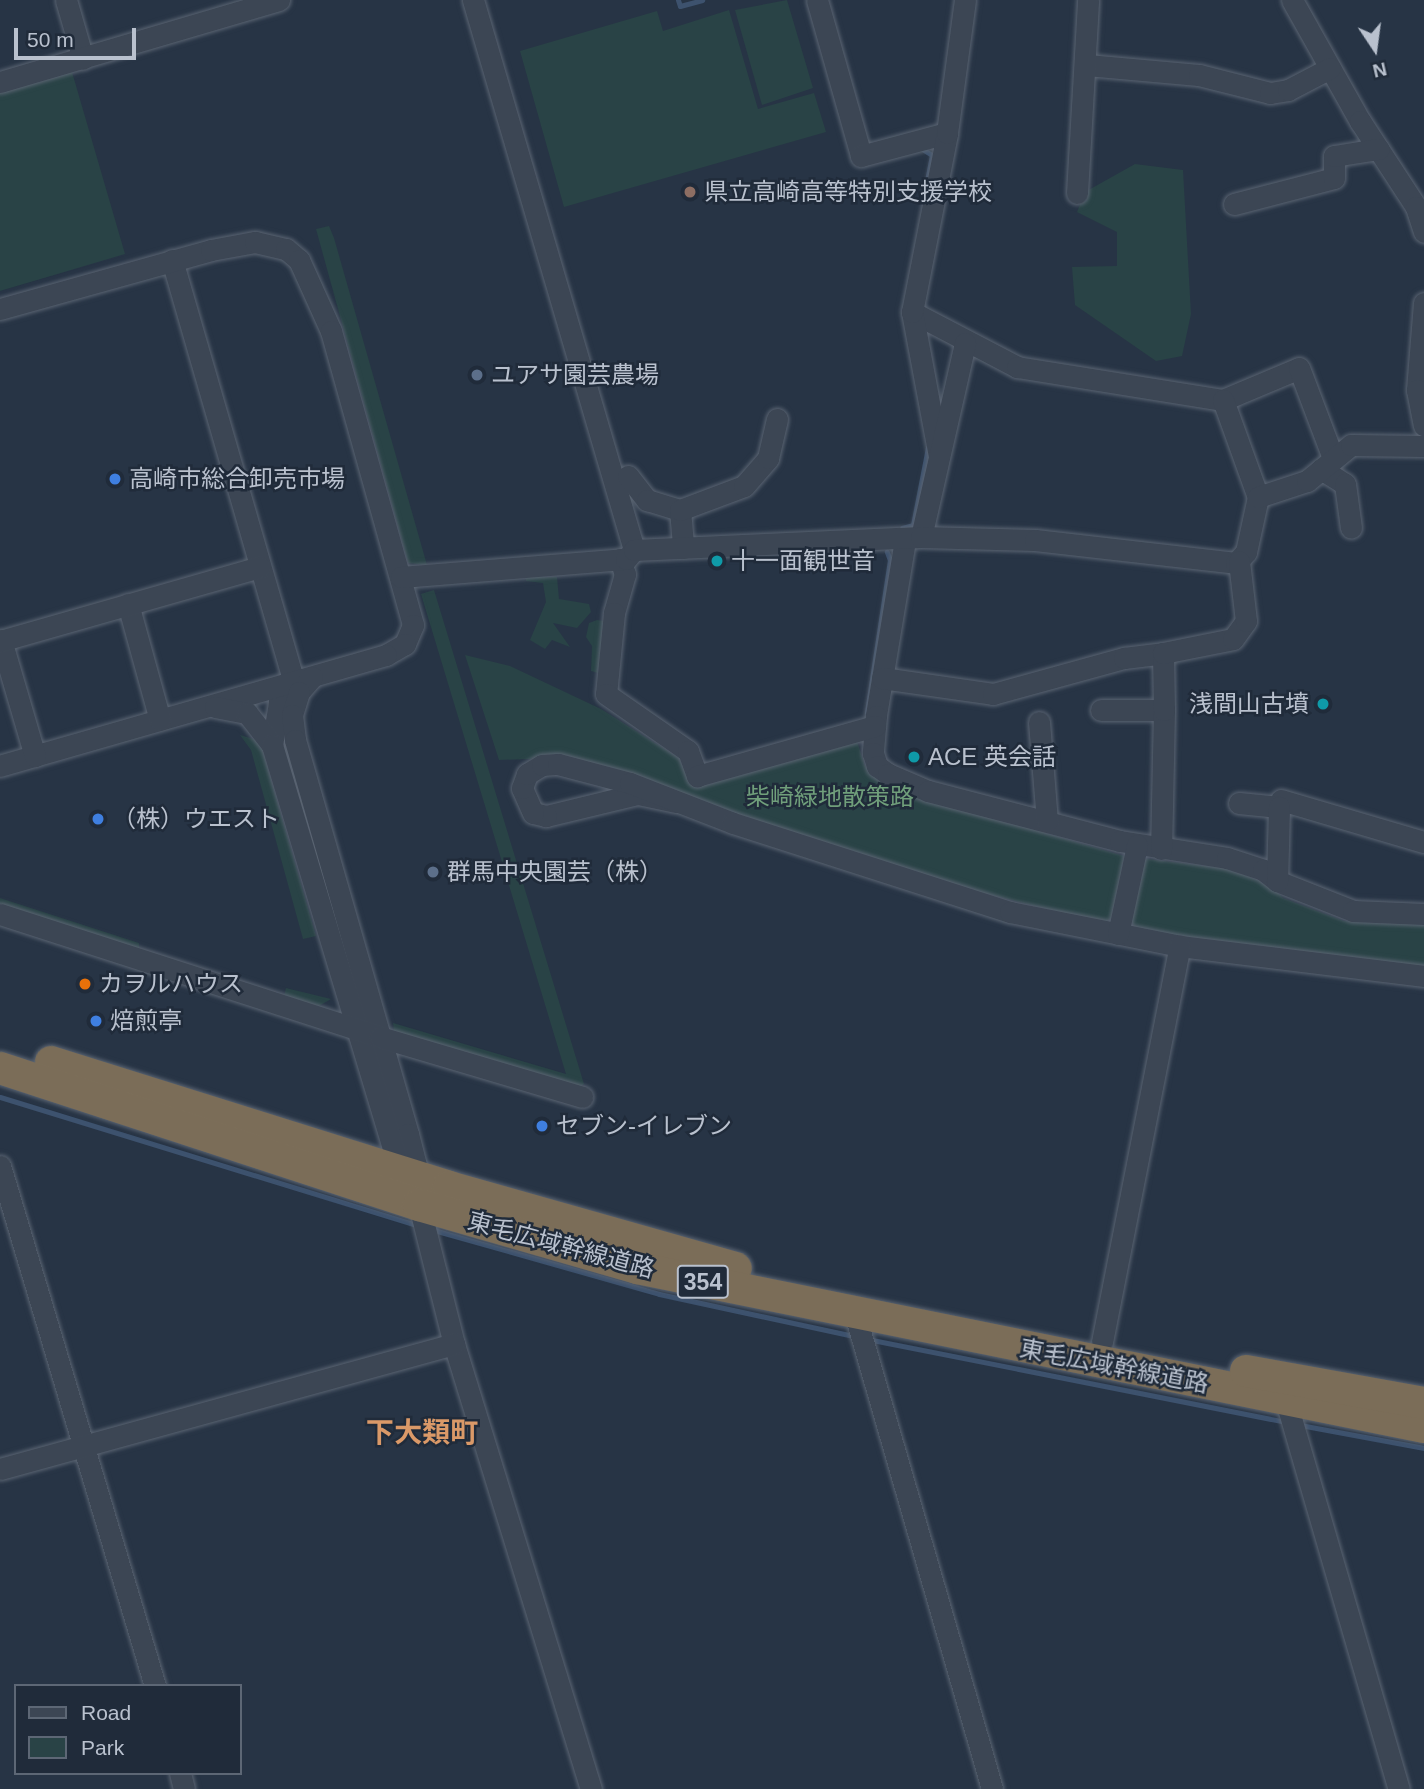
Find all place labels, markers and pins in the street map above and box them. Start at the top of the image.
place label: 県立高崎高等特別支援学校 [704,178,992,206]
marker: 県立高崎高等特別支援学校 [682,184,698,200]
place label: ユアサ園芸農場 [491,361,659,389]
marker: ユアサ園芸農場 [469,367,485,383]
place label: 高崎市総合卸売市場 [129,465,345,493]
marker: 高崎市総合卸売市場 [107,471,123,487]
place label: 十一面観世音 [731,547,875,575]
marker: 十一面観世音 [709,553,725,569]
place label: 浅間山古墳 [1189,690,1309,718]
marker: 浅間山古墳 [1315,696,1331,712]
place label: ACE 英会話 [928,743,1056,771]
marker: ACE 英会話 [906,749,922,765]
place label: （株）ウエスト [112,805,280,833]
marker: （株）ウエスト [90,811,106,827]
place label: 群馬中央園芸（株） [447,858,663,886]
marker: 群馬中央園芸（株） [425,864,441,880]
place label: カヲルハウス [99,970,243,998]
marker: カヲルハウス [77,976,93,992]
place label: 焙煎亭 [110,1007,182,1035]
marker: 焙煎亭 [88,1013,104,1029]
place label: セブン-イレブン [556,1112,732,1140]
marker: セブン-イレブン [534,1118,550,1134]

